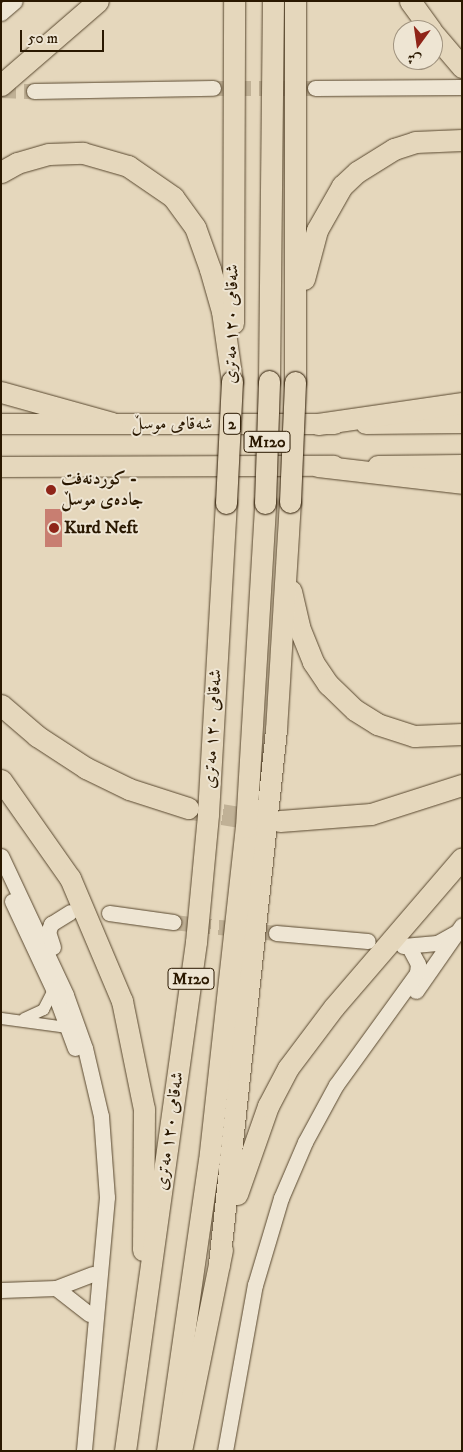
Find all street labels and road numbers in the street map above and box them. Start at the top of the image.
street label: شەقامی ١٢٠ مەتری [220,264,244,384]
road number: 2 [222,410,242,438]
street label: شەقامی موسڵ [132,413,212,435]
road number: M120 [243,428,291,456]
street label: شەقامی ١٢٠ مەتری [199,669,227,789]
road number: M120 [167,966,215,992]
street label: شەقامی ١٢٠ مەتری [151,1070,189,1192]

